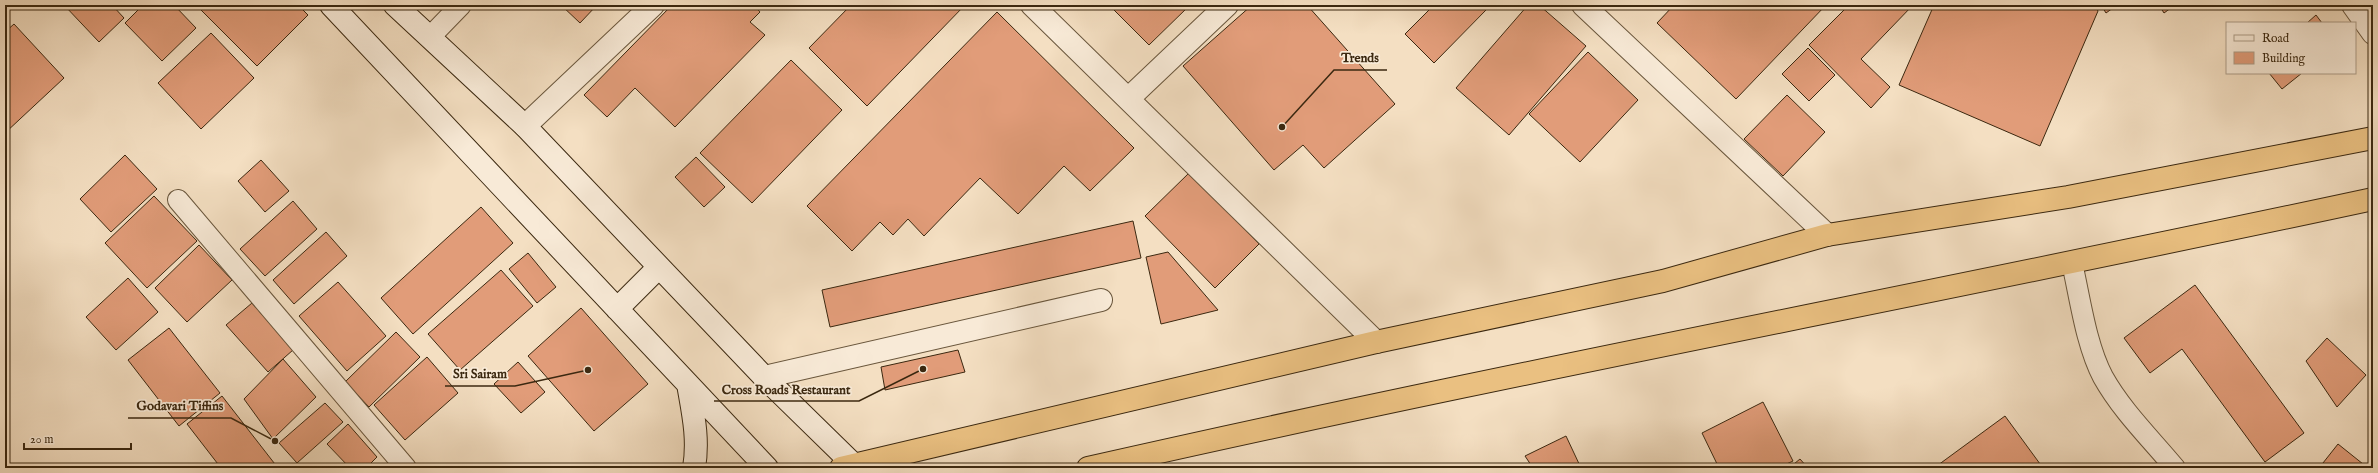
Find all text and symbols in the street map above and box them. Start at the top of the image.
legend [2226,22,2356,74]
text: Road [2262,31,2290,46]
callout: Trends [1334,45,1387,70]
text: Trends [1340,50,1379,67]
text: Building [2262,51,2306,66]
callout: Sri Sairam [445,361,515,386]
text: Sri Sairam [453,366,507,383]
callout: Cross Roads Restaurant [714,376,859,401]
text: Cross Roads Restaurant [722,382,851,399]
callout: Godavari Tiffins [128,393,231,418]
text: Godavari Tiffins [137,398,224,415]
scale bar [24,425,131,451]
text: 20 m [30,432,53,447]

